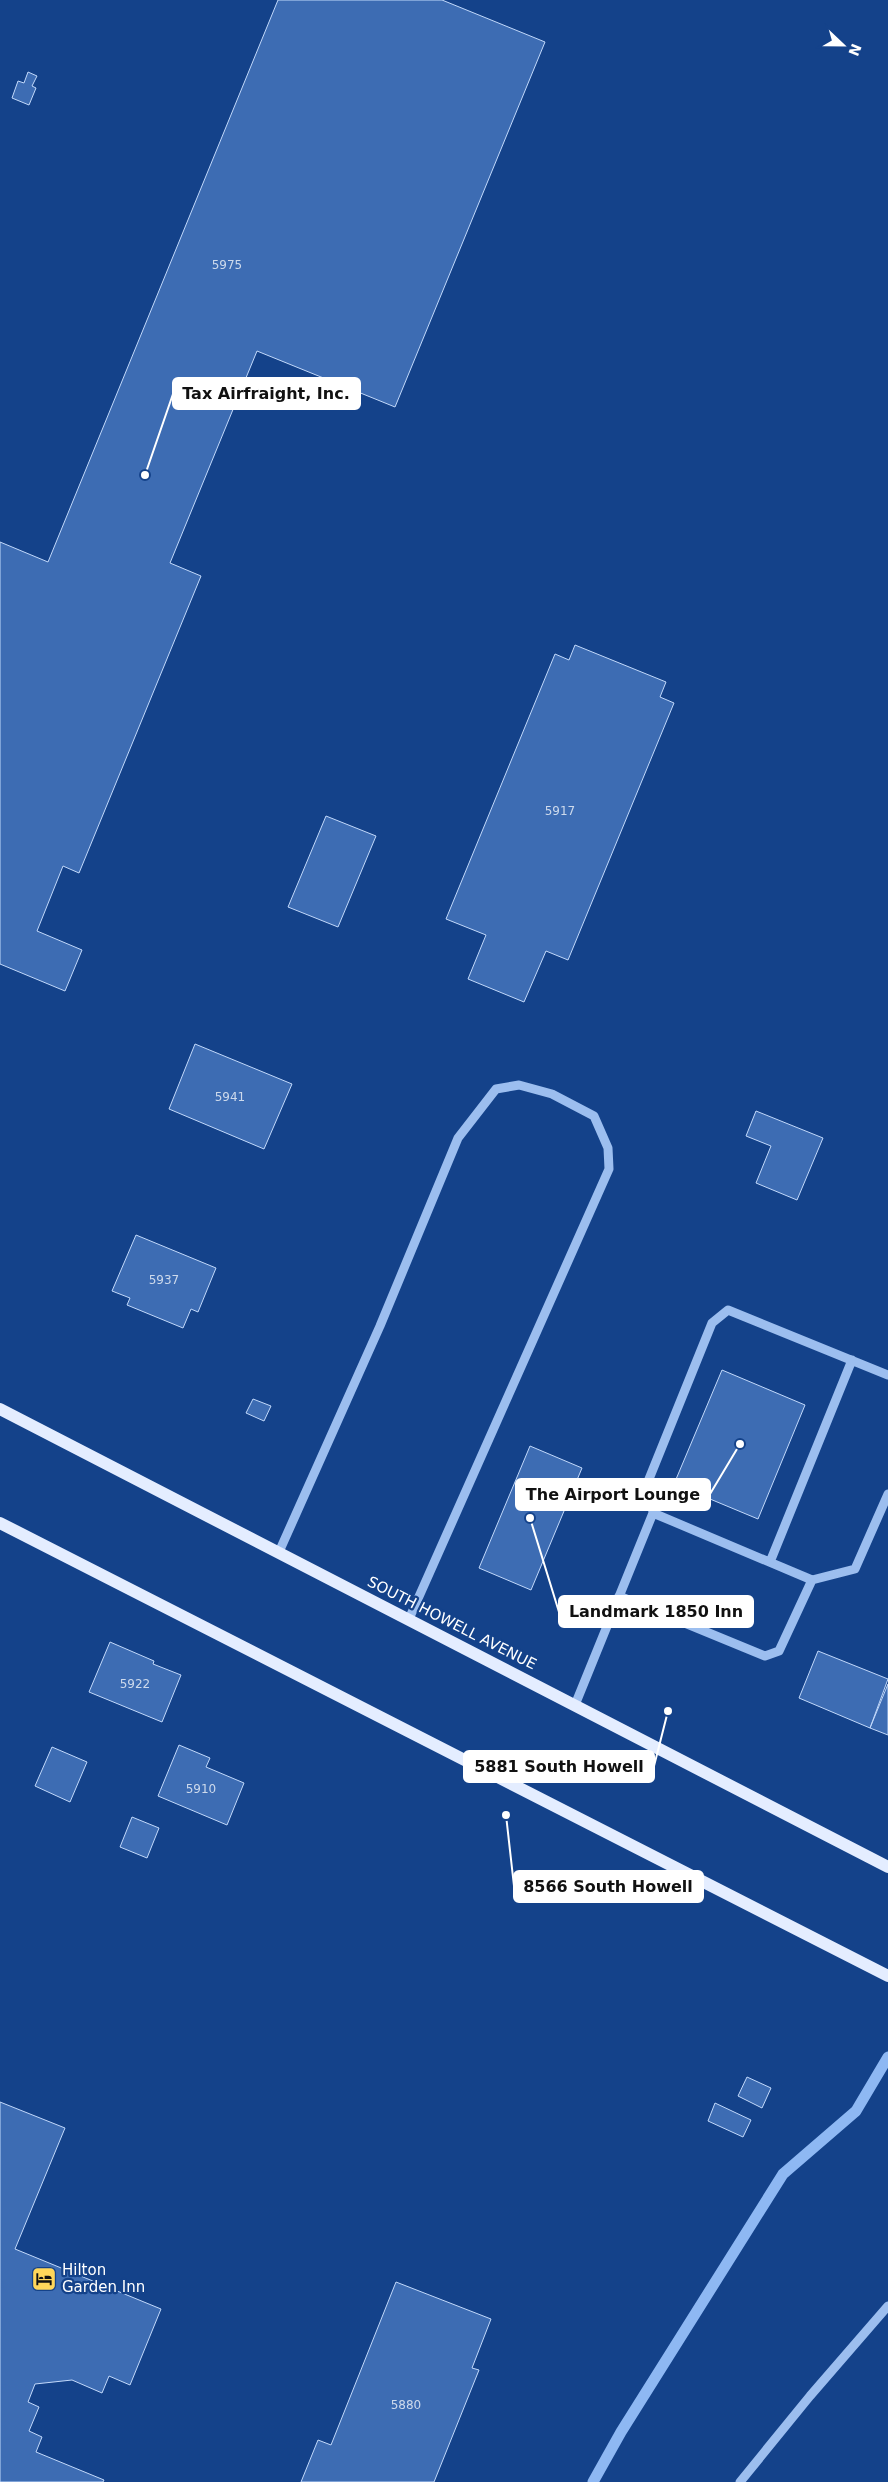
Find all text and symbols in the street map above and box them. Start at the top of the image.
north arrow [818,20,868,70]
text: N [845,41,865,58]
house number: 5975 [212,258,242,272]
callout: Tax Airfraight, Inc. [173,378,360,409]
text: Tax Airfraight, Inc. [182,384,350,403]
house number: 5917 [545,804,575,818]
house number: 5941 [215,1090,245,1104]
house number: 5937 [149,1273,179,1287]
callout: The Airport Lounge [516,1479,710,1510]
text: The Airport Lounge [526,1485,700,1504]
street label: SOUTH HOWELL AVENUE [365,1573,539,1673]
callout: Landmark 1850 Inn [559,1596,753,1627]
text: Landmark 1850 Inn [569,1602,743,1621]
house number: 5922 [120,1677,150,1691]
callout: 5881 South Howell [464,1751,654,1782]
text: 5881 South Howell [474,1757,644,1776]
house number: 5910 [186,1782,216,1796]
callout: 8566 South Howell [514,1871,703,1902]
text: 8566 South Howell [523,1877,693,1896]
place label: Hilton Garden Inn [62,2261,145,2296]
hotel icon: Hilton Garden Inn [31,2266,57,2292]
house number: 5880 [391,2398,421,2412]

